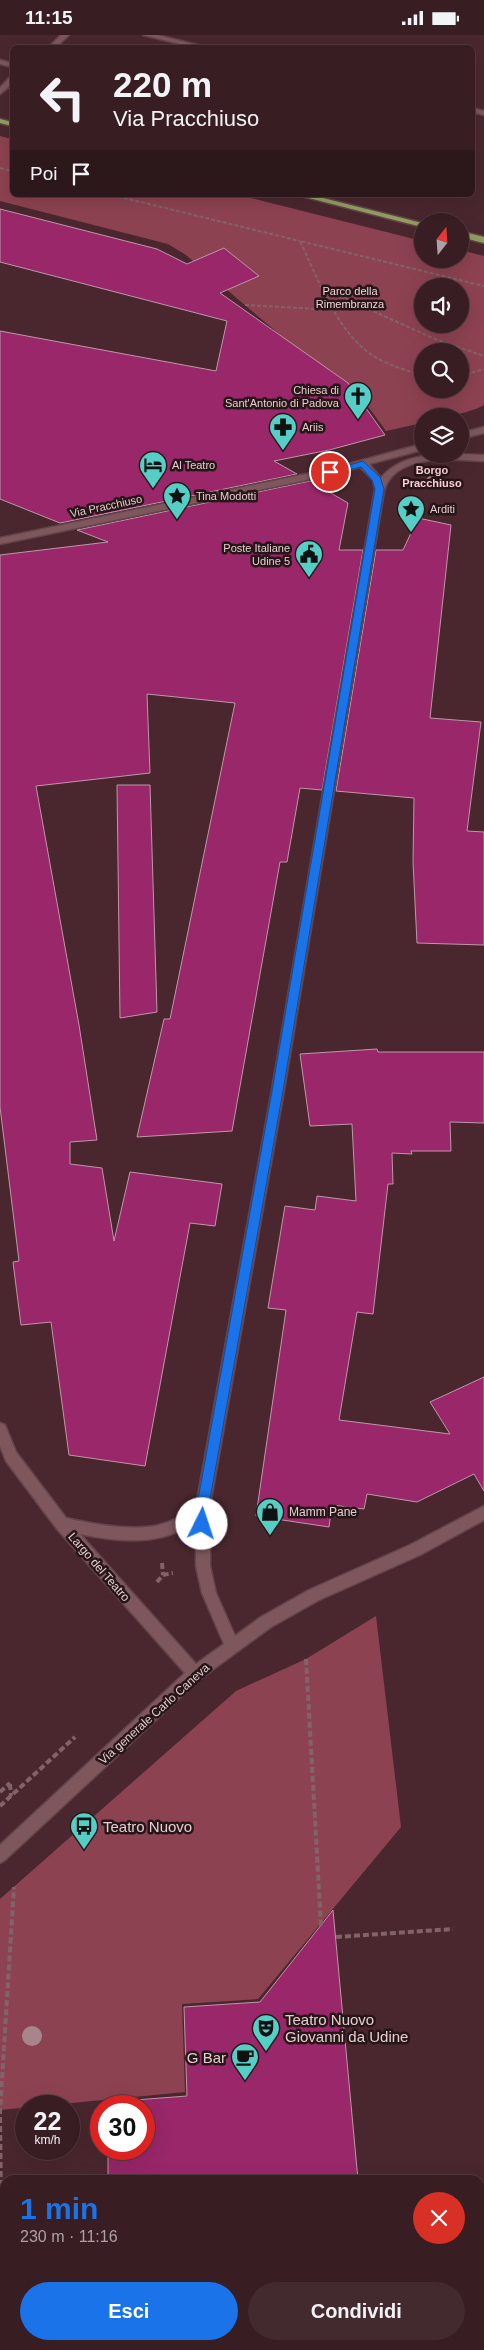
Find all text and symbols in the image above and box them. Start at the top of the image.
text: 11:15 [25,7,73,28]
icon: left [30,65,95,130]
text: 220 m [113,65,212,104]
text: Via Pracchiuso [113,106,259,131]
icon: arrive [67,160,95,188]
text: Poi [30,163,57,184]
north arrow [414,213,469,267]
map controls [414,213,469,463]
button: sound [414,278,469,333]
park label: Parco della Rimembranza [316,285,385,310]
button: search [414,343,469,398]
church icon: Chiesa di Sant'Antonio di Padova [343,381,373,420]
place label: Chiesa di Sant'Antonio di Padova [225,384,340,409]
button: layers [414,408,469,463]
pharmacy icon: Ariis [268,412,298,451]
place label: Ariis [302,421,324,433]
hotel icon: Al Teatro [138,450,168,489]
pin [309,451,351,493]
icon: arrive [316,458,344,486]
place label: Al Teatro [172,459,215,471]
district label: Borgo Pracchiuso [402,464,462,489]
place icon: Tina Modotti [162,481,192,520]
place label: Tina Modotti [196,490,256,502]
street label: Via Pracchiuso [69,493,143,519]
place icon: Arditi [396,494,426,533]
place label: Arditi [430,503,455,515]
public building icon: Poste Italiane Udine 5 [294,539,324,578]
place label: Poste Italiane Udine 5 [223,542,290,567]
position arrow [175,1497,227,1549]
shop icon: Mamm Pane [255,1497,285,1536]
place label: Mamm Pane [289,1505,357,1519]
street label: Largo del Teatro [65,1530,133,1604]
street label: Via generale Carlo Caneva [96,1660,212,1767]
bus stop icon: Teatro Nuovo [69,1811,99,1850]
place label: Teatro Nuovo [103,1818,192,1835]
place label: Teatro Nuovo Giovanni da Udine [285,2011,408,2045]
theatre icon: Teatro Nuovo Giovanni da Udine [251,2013,281,2052]
cafe icon: G Bar [230,2042,260,2081]
place label: G Bar [187,2049,226,2066]
speed limit sign: 30 [90,2095,155,2160]
text: 22 [34,2107,61,2135]
text: km/h [34,2133,61,2147]
text: 1 min [20,2192,98,2225]
button: close [413,2192,465,2244]
text: 230 m · 11:16 [20,2228,118,2245]
button: Esci [20,2282,238,2340]
button: Condividi [248,2282,465,2340]

